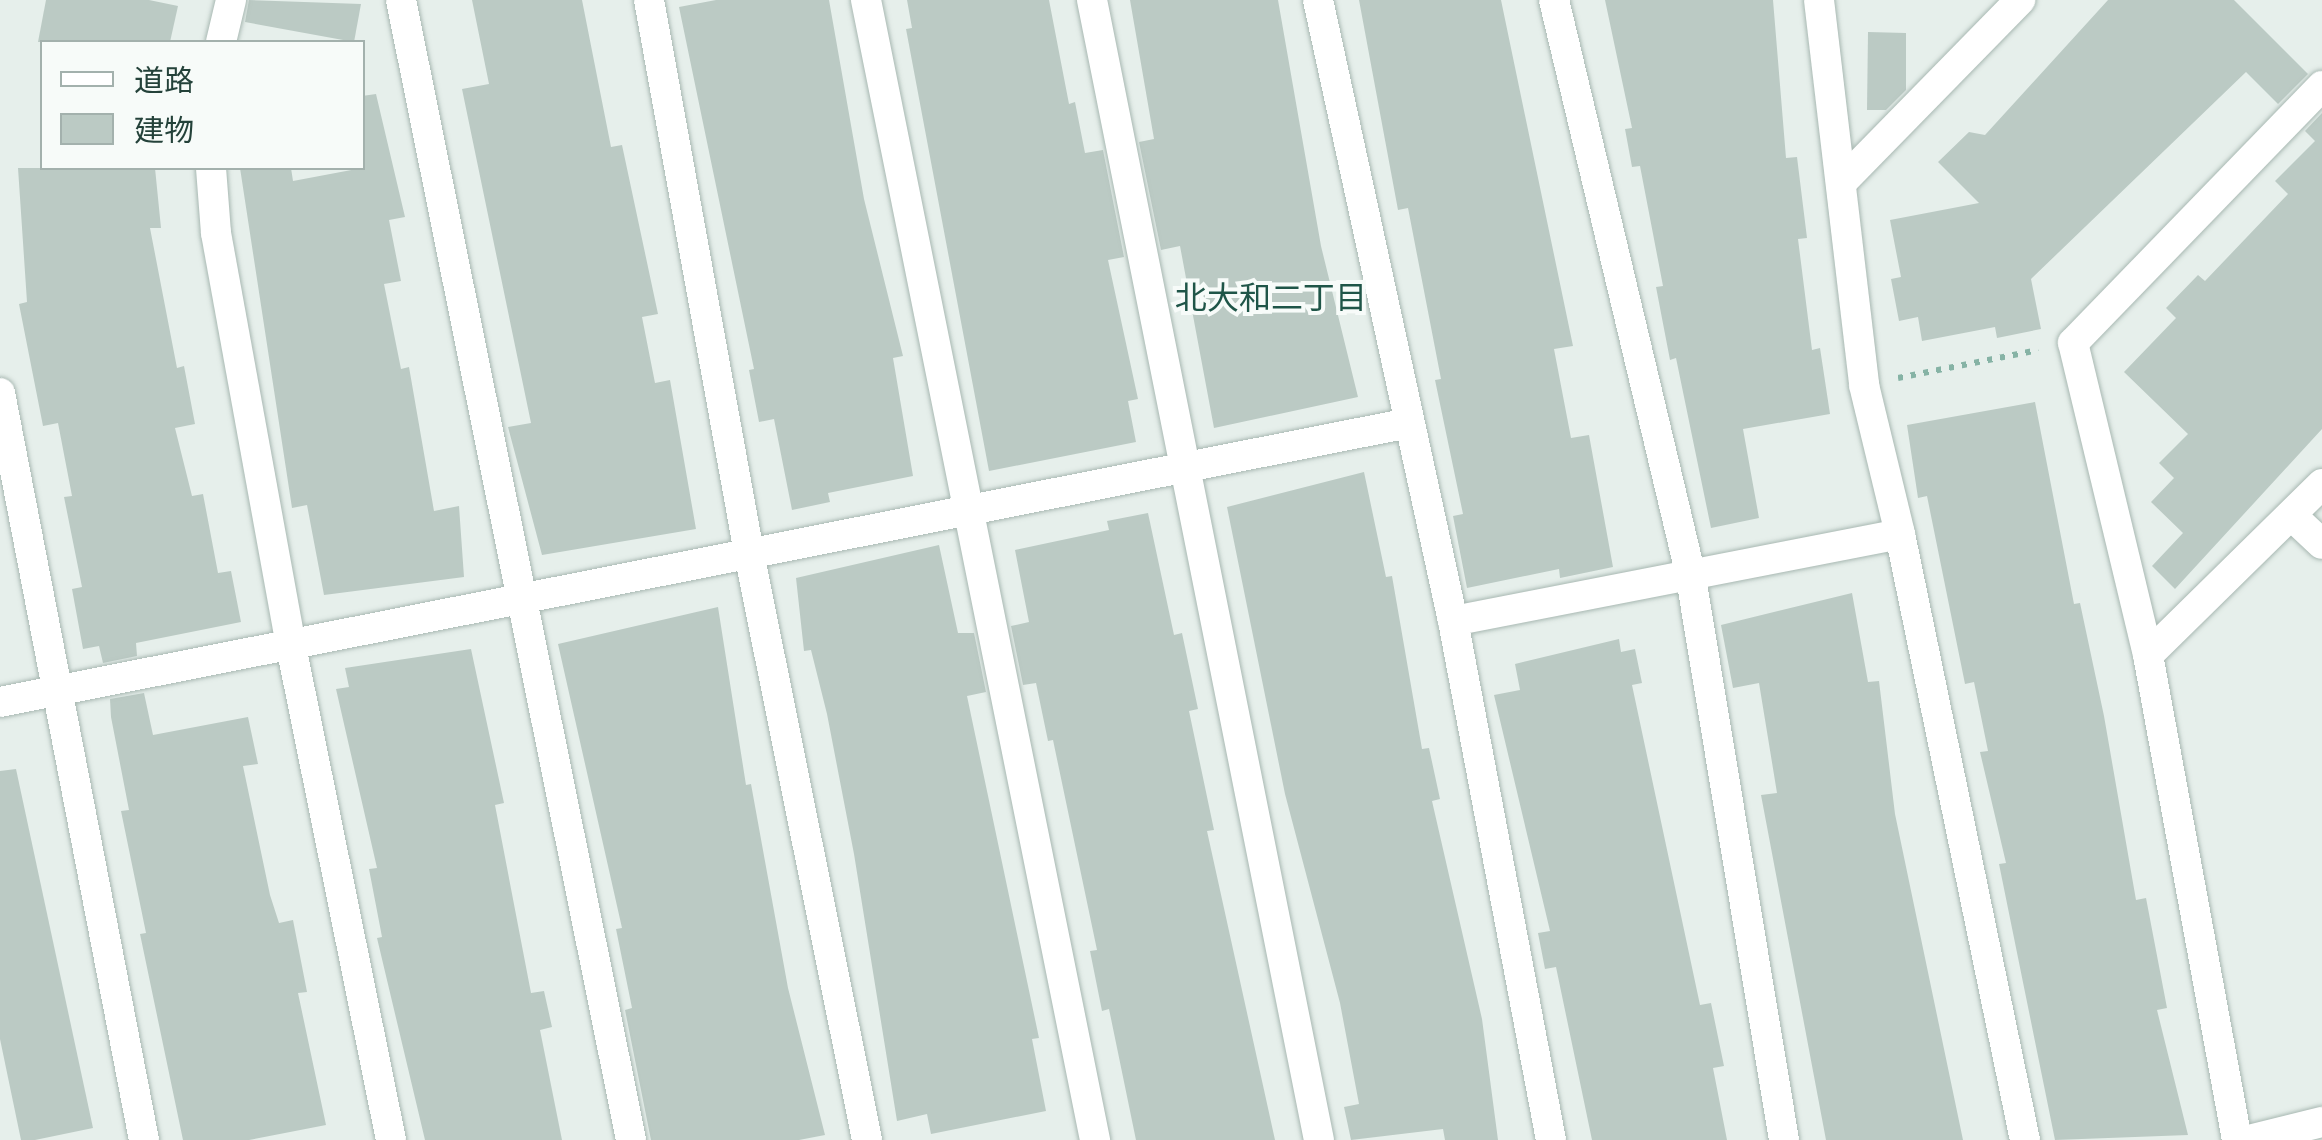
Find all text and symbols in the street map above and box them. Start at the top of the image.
legend [40,40,365,170]
text: 道路 [134,60,194,103]
text: 建物 [134,110,194,153]
district label: 北大和二丁目 [1175,280,1367,318]

